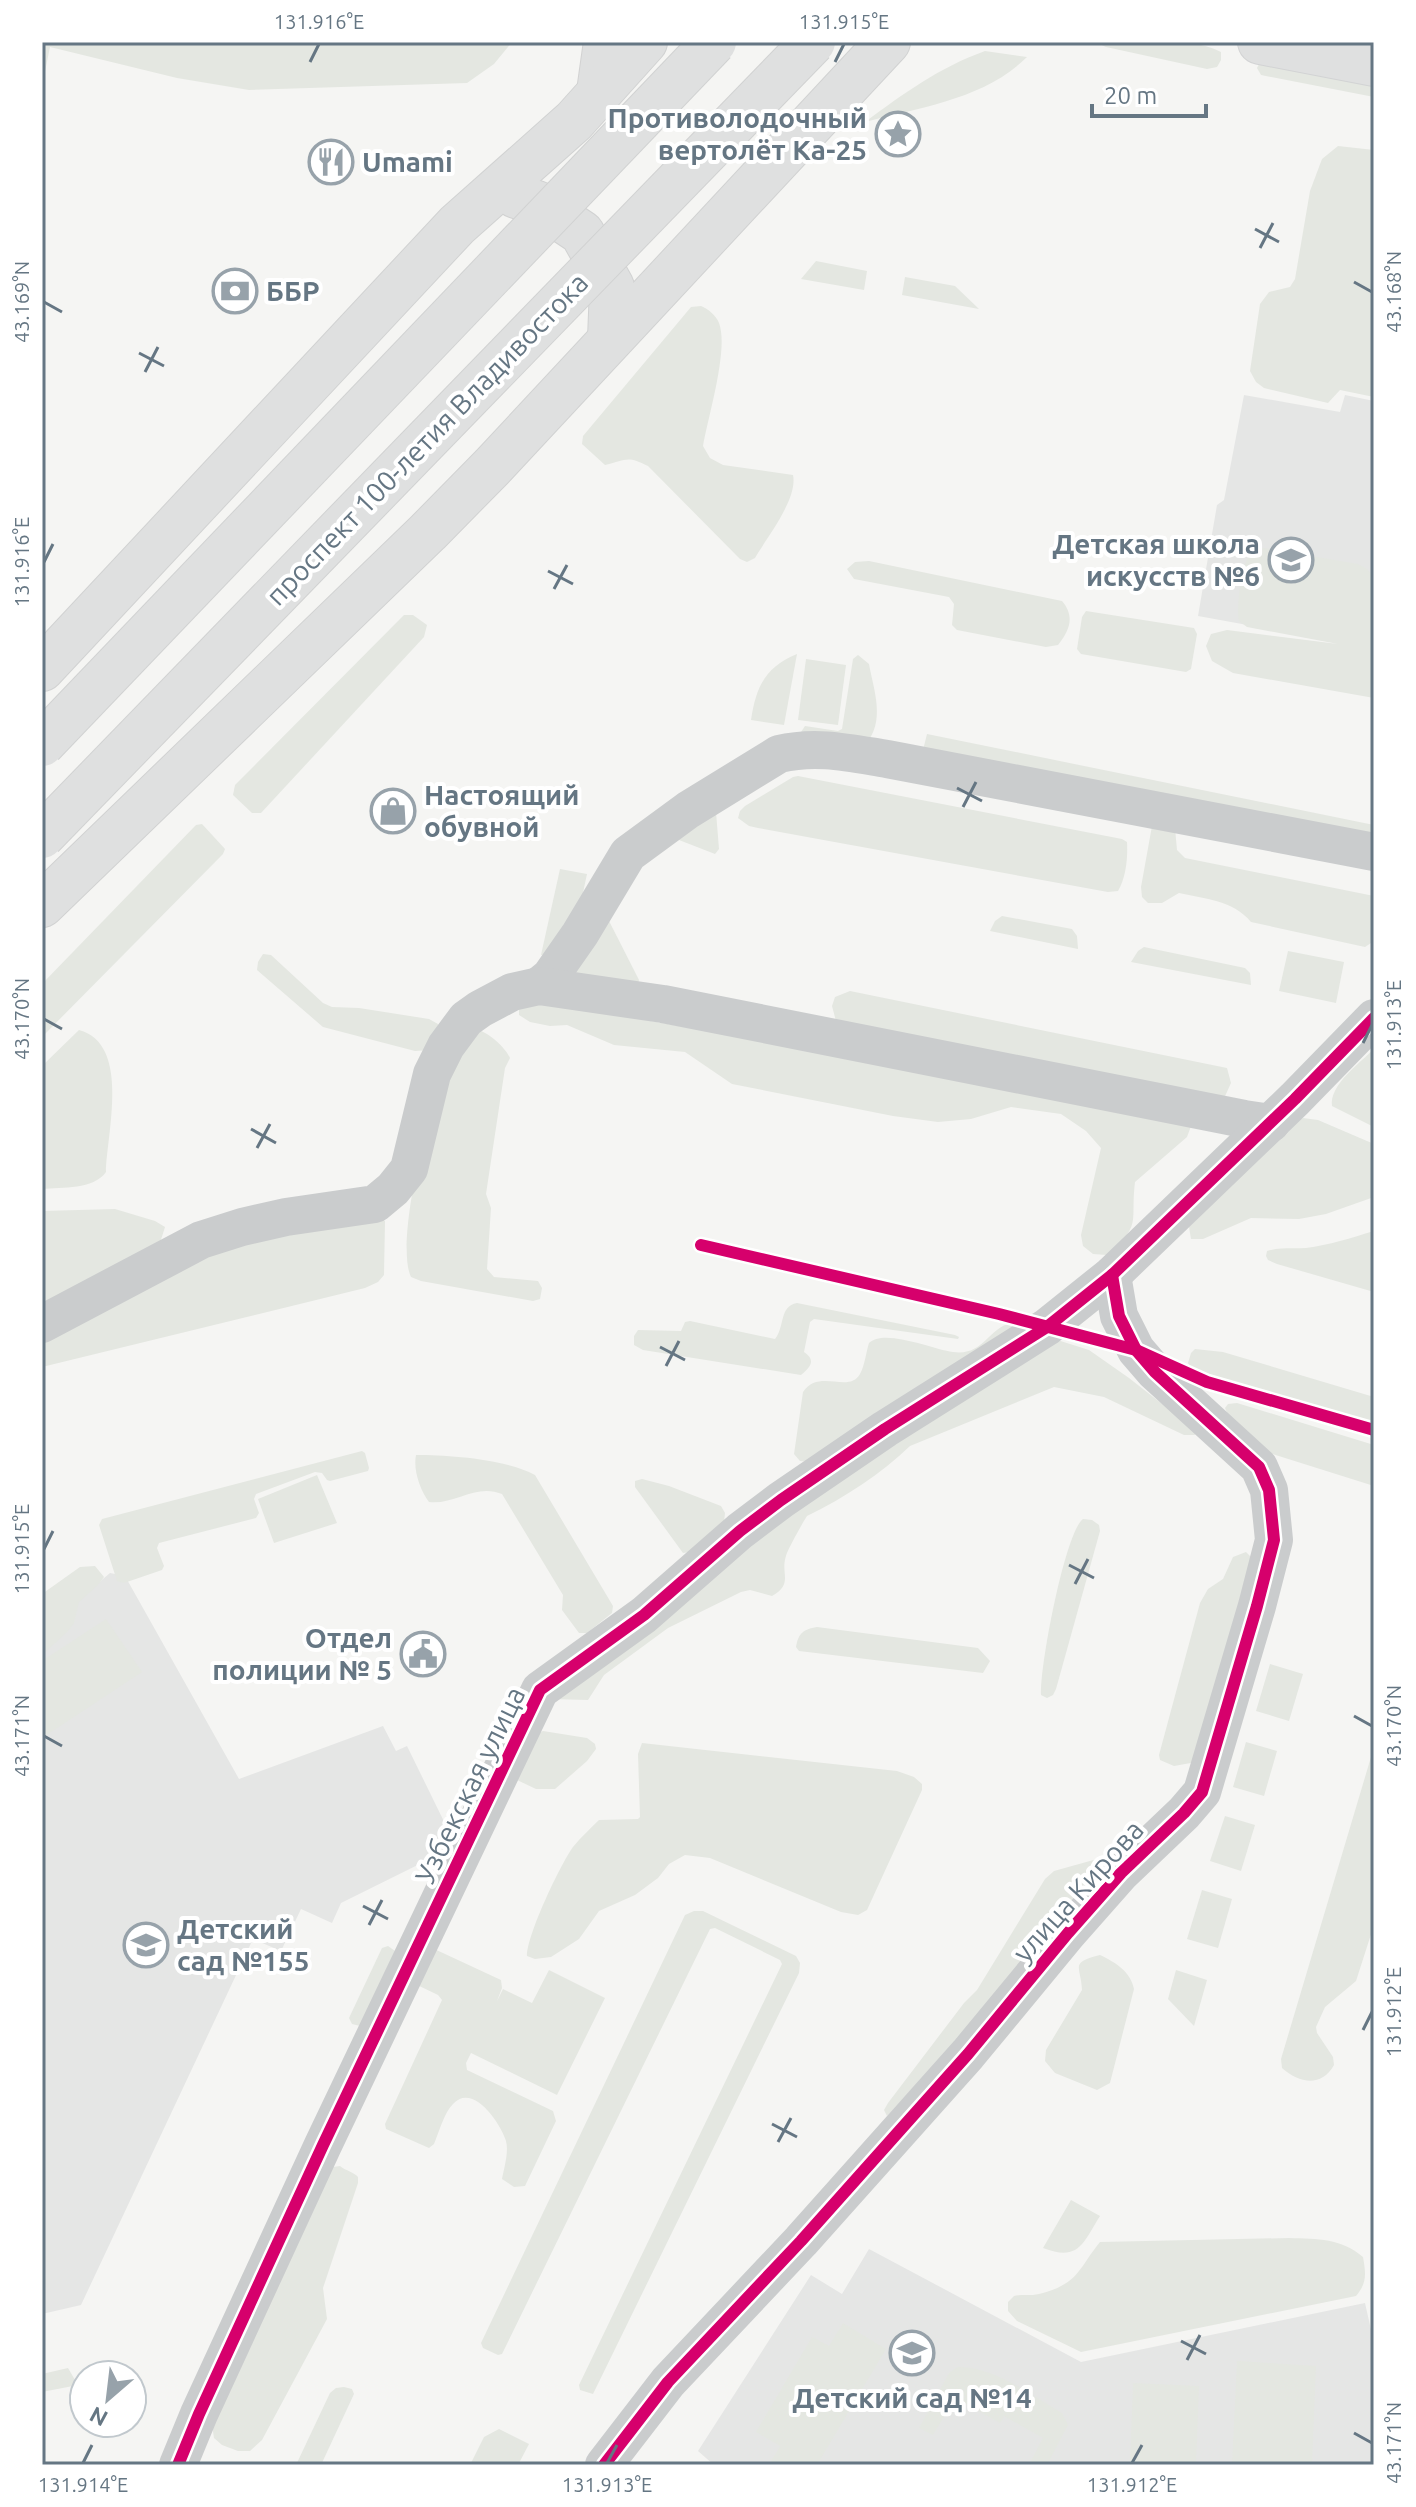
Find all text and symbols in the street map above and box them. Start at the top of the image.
text: 131.916°E [274,10,364,33]
text: 131.915°E [799,10,889,33]
scale bar [1092,68,1206,118]
text: 20 m [1104,82,1157,109]
place label: Противолодочный вертолёт Ка-25 [608,102,867,165]
place icon: Противолодочный вертолёт Ка-25 [874,110,922,158]
restaurant icon: Umami [307,138,355,186]
place label: Umami [362,146,453,177]
text: 43.168°N [1382,251,1405,333]
text: 43.169°N [10,261,33,343]
street label: проспект 100-летия Владивостока [260,266,594,611]
bank icon: ББР [211,267,259,315]
place label: ББР [266,275,320,306]
text: 131.916°E [10,517,33,607]
place label: Детская школа искусств №6 [1052,528,1260,591]
school or university icon: Детская школа искусств №6 [1267,536,1315,584]
place label: Настоящий обувной [424,779,579,842]
shop icon: Настоящий обувной [369,787,417,835]
text: 43.170°N [10,978,33,1060]
text: 131.913°E [1382,980,1405,1070]
text: 131.915°E [10,1504,33,1594]
place label: Отдел полиции № 5 [212,1622,392,1685]
public building icon: Отдел полиции № 5 [399,1630,447,1678]
street label: Узбекская улица [409,1681,531,1888]
text: 43.170°N [1382,1685,1405,1767]
text: 43.171°N [10,1695,33,1777]
street label: улица Кирова [1006,1814,1149,1968]
place label: Детский сад №155 [177,1913,310,1976]
school or university icon: Детский сад №155 [122,1921,170,1969]
text: 131.912°E [1382,1967,1405,2057]
school or university icon: Детский сад №14 [888,2329,936,2377]
north arrow [68,2359,148,2439]
place label: Детский сад №14 [792,2382,1032,2413]
text: N [85,2402,111,2432]
text: 43.171°N [1382,2402,1405,2484]
text: 131.914°E [38,2473,128,2496]
text: 131.913°E [562,2473,652,2496]
text: 131.912°E [1087,2473,1177,2496]

